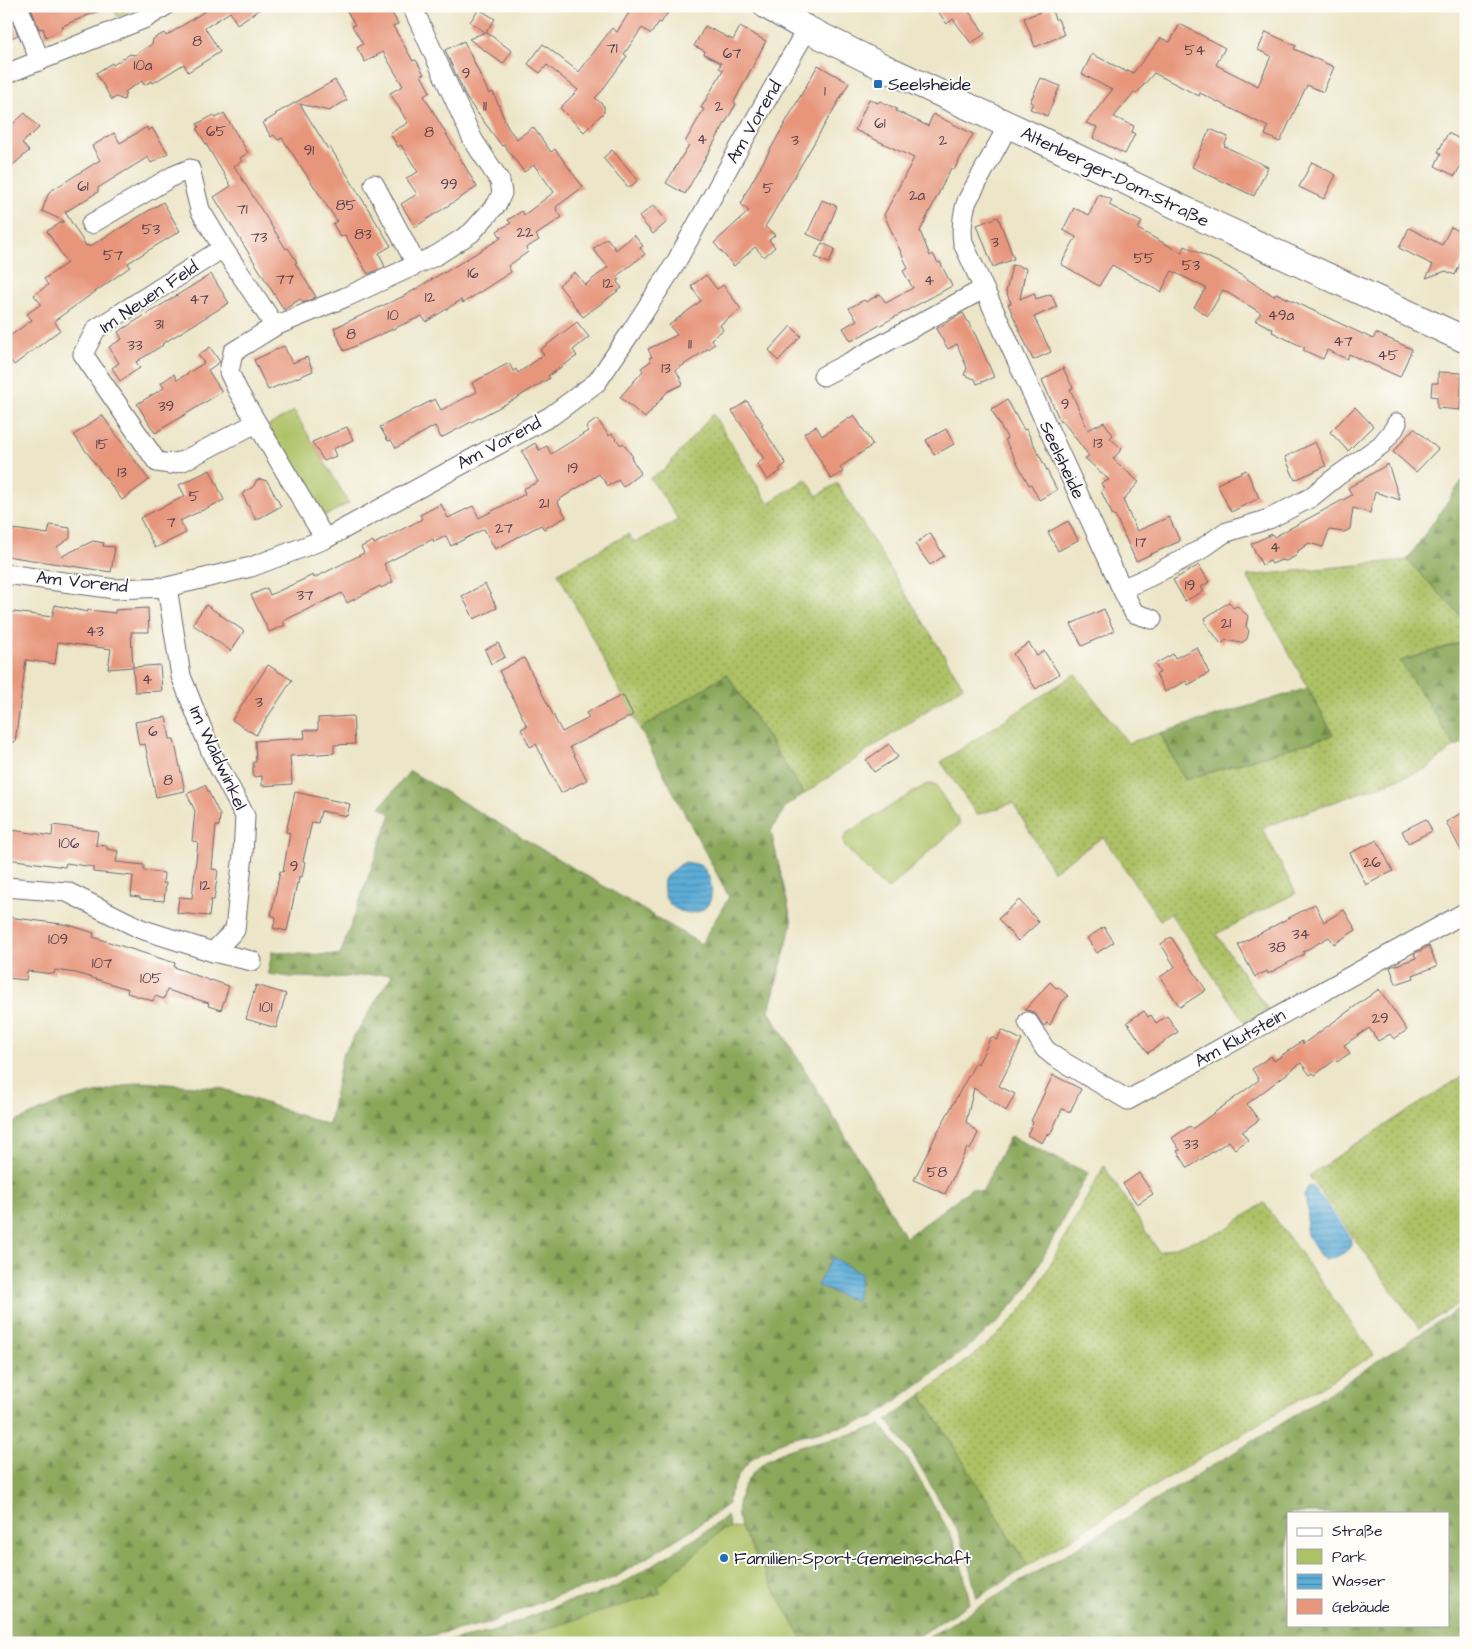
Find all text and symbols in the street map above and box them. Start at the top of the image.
house number: 8 [192,31,202,52]
house number: 71 [606,38,618,59]
house number: 54 [1185,40,1205,61]
house number: 67 [723,43,741,64]
house number: 10a [133,55,153,76]
house number: 9 [462,63,470,84]
place label: Seelsheide [888,72,972,97]
street label: Am Vorend [720,76,788,168]
marker: Seelsheide [872,78,884,90]
house number: 1 [824,81,826,102]
house number: 11 [483,96,487,117]
house number: 2 [715,96,724,117]
house number: 61 [874,113,886,134]
street label: Altenberger-Dom-Straße [1016,120,1214,235]
house number: 65 [206,121,226,142]
house number: 8 [424,122,434,143]
house number: 4 [697,129,707,150]
house number: 3 [791,130,799,151]
house number: 2 [939,130,948,151]
house number: 91 [304,140,314,161]
house number: 99 [440,174,458,195]
house number: 61 [77,176,89,197]
house number: 5 [763,178,774,199]
house number: 2a [909,185,925,206]
house number: 85 [336,195,357,216]
house number: 71 [236,199,248,220]
house number: 53 [142,219,160,240]
house number: 22 [516,222,534,243]
house number: 83 [354,224,372,245]
house number: 73 [251,227,268,248]
house number: 3 [991,232,999,253]
house number: 57 [103,245,123,266]
house number: 55 [1133,248,1155,269]
street label: Im Neuen Feld [95,255,203,339]
house number: 53 [1182,255,1200,276]
house number: 16 [467,263,479,284]
house number: 77 [276,269,294,290]
house number: 4 [924,270,934,291]
house number: 12 [603,273,614,294]
house number: 12 [425,287,436,308]
house number: 47 [189,289,209,310]
house number: 10 [387,305,399,326]
house number: 49a [1268,305,1295,326]
house number: 31 [154,314,164,335]
house number: 8 [346,324,356,345]
house number: 47 [1333,331,1353,352]
house number: 11 [688,334,692,355]
house number: 33 [127,335,143,356]
house number: 45 [1378,345,1399,366]
house number: 13 [661,358,671,379]
house number: 9 [1061,394,1069,415]
house number: 39 [158,396,174,417]
street label: Am Vorend [452,410,546,476]
street label: Seelsheide [1033,417,1091,503]
house number: 13 [1093,433,1103,454]
house number: 15 [96,434,109,455]
house number: 19 [568,458,578,479]
house number: 13 [117,462,127,483]
house number: 5 [189,486,200,507]
house number: 21 [539,493,549,514]
house number: 7 [166,512,176,533]
house number: 27 [495,518,513,539]
house number: 17 [1135,532,1147,553]
house number: 4 [1270,537,1280,558]
street label: Am Vorend [35,565,129,599]
house number: 19 [1185,575,1195,596]
house number: 37 [297,585,313,606]
house number: 21 [1221,613,1231,634]
house number: 43 [86,621,104,642]
house number: 4 [142,669,152,690]
house number: 3 [255,692,263,713]
street label: Im Waldwinkel [183,702,253,814]
house number: 6 [148,721,158,742]
house number: 8 [163,770,173,791]
house number: 106 [59,833,80,854]
house number: 26 [1363,852,1382,873]
house number: 9 [290,856,298,877]
house number: 12 [200,875,211,896]
house number: 34 [1292,924,1310,945]
house number: 109 [48,929,68,950]
house number: 38 [1268,937,1286,958]
house number: 107 [92,953,112,974]
house number: 105 [140,968,162,989]
house number: 101 [259,997,273,1018]
street label: Am Klutstein [1190,1003,1290,1073]
house number: 29 [1371,1008,1389,1029]
house number: 33 [1183,1134,1199,1155]
house number: 58 [927,1162,947,1183]
legend [1287,1512,1450,1626]
text: Straße [1332,1521,1382,1542]
place label: Familien-Sport-Gemeinschaft [734,1546,972,1571]
text: Park [1332,1547,1367,1568]
marker: Familien-Sport-Gemeinschaft [718,1552,730,1564]
text: Wasser [1332,1571,1385,1592]
text: Gebäude [1332,1597,1390,1618]

